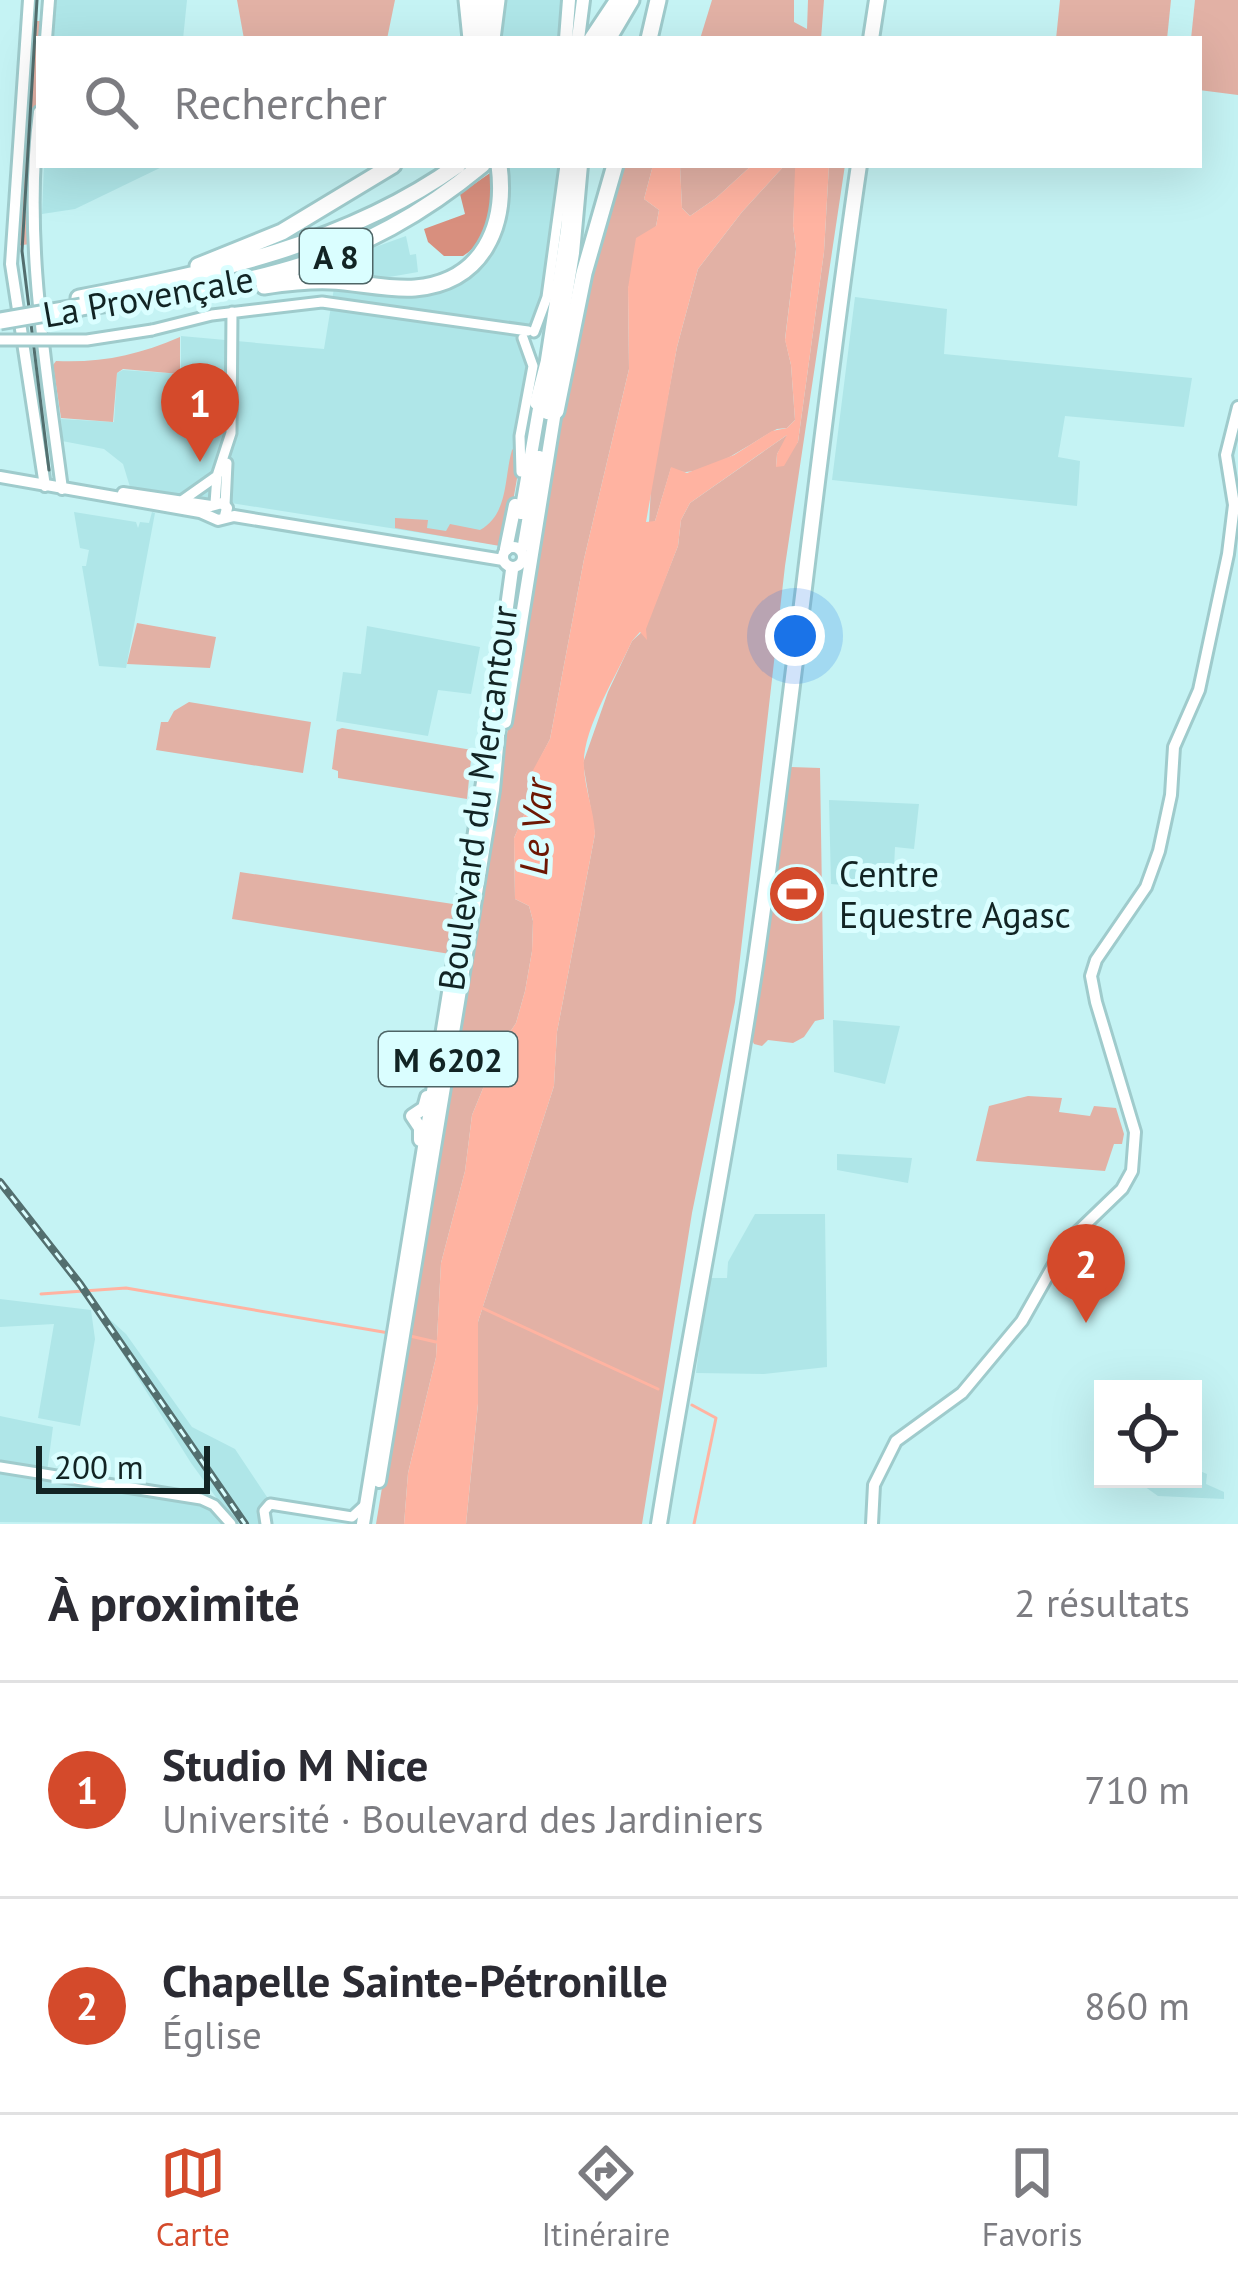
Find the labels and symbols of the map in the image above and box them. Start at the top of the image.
road number: A 8 [300,229,372,283]
street label: La Provençale [39,254,257,338]
pin: 1 [161,363,239,462]
street label: Boulevard du Mercantour [427,603,527,993]
your location [765,606,825,666]
water label: Le Var [507,775,563,877]
place label: Centre Equestre Agasc [839,850,1071,938]
sports icon: Centre Equestre Agasc [766,863,828,925]
road number: M 6202 [379,1032,517,1086]
pin: 2 [1047,1224,1125,1323]
scale bar [36,1440,210,1493]

